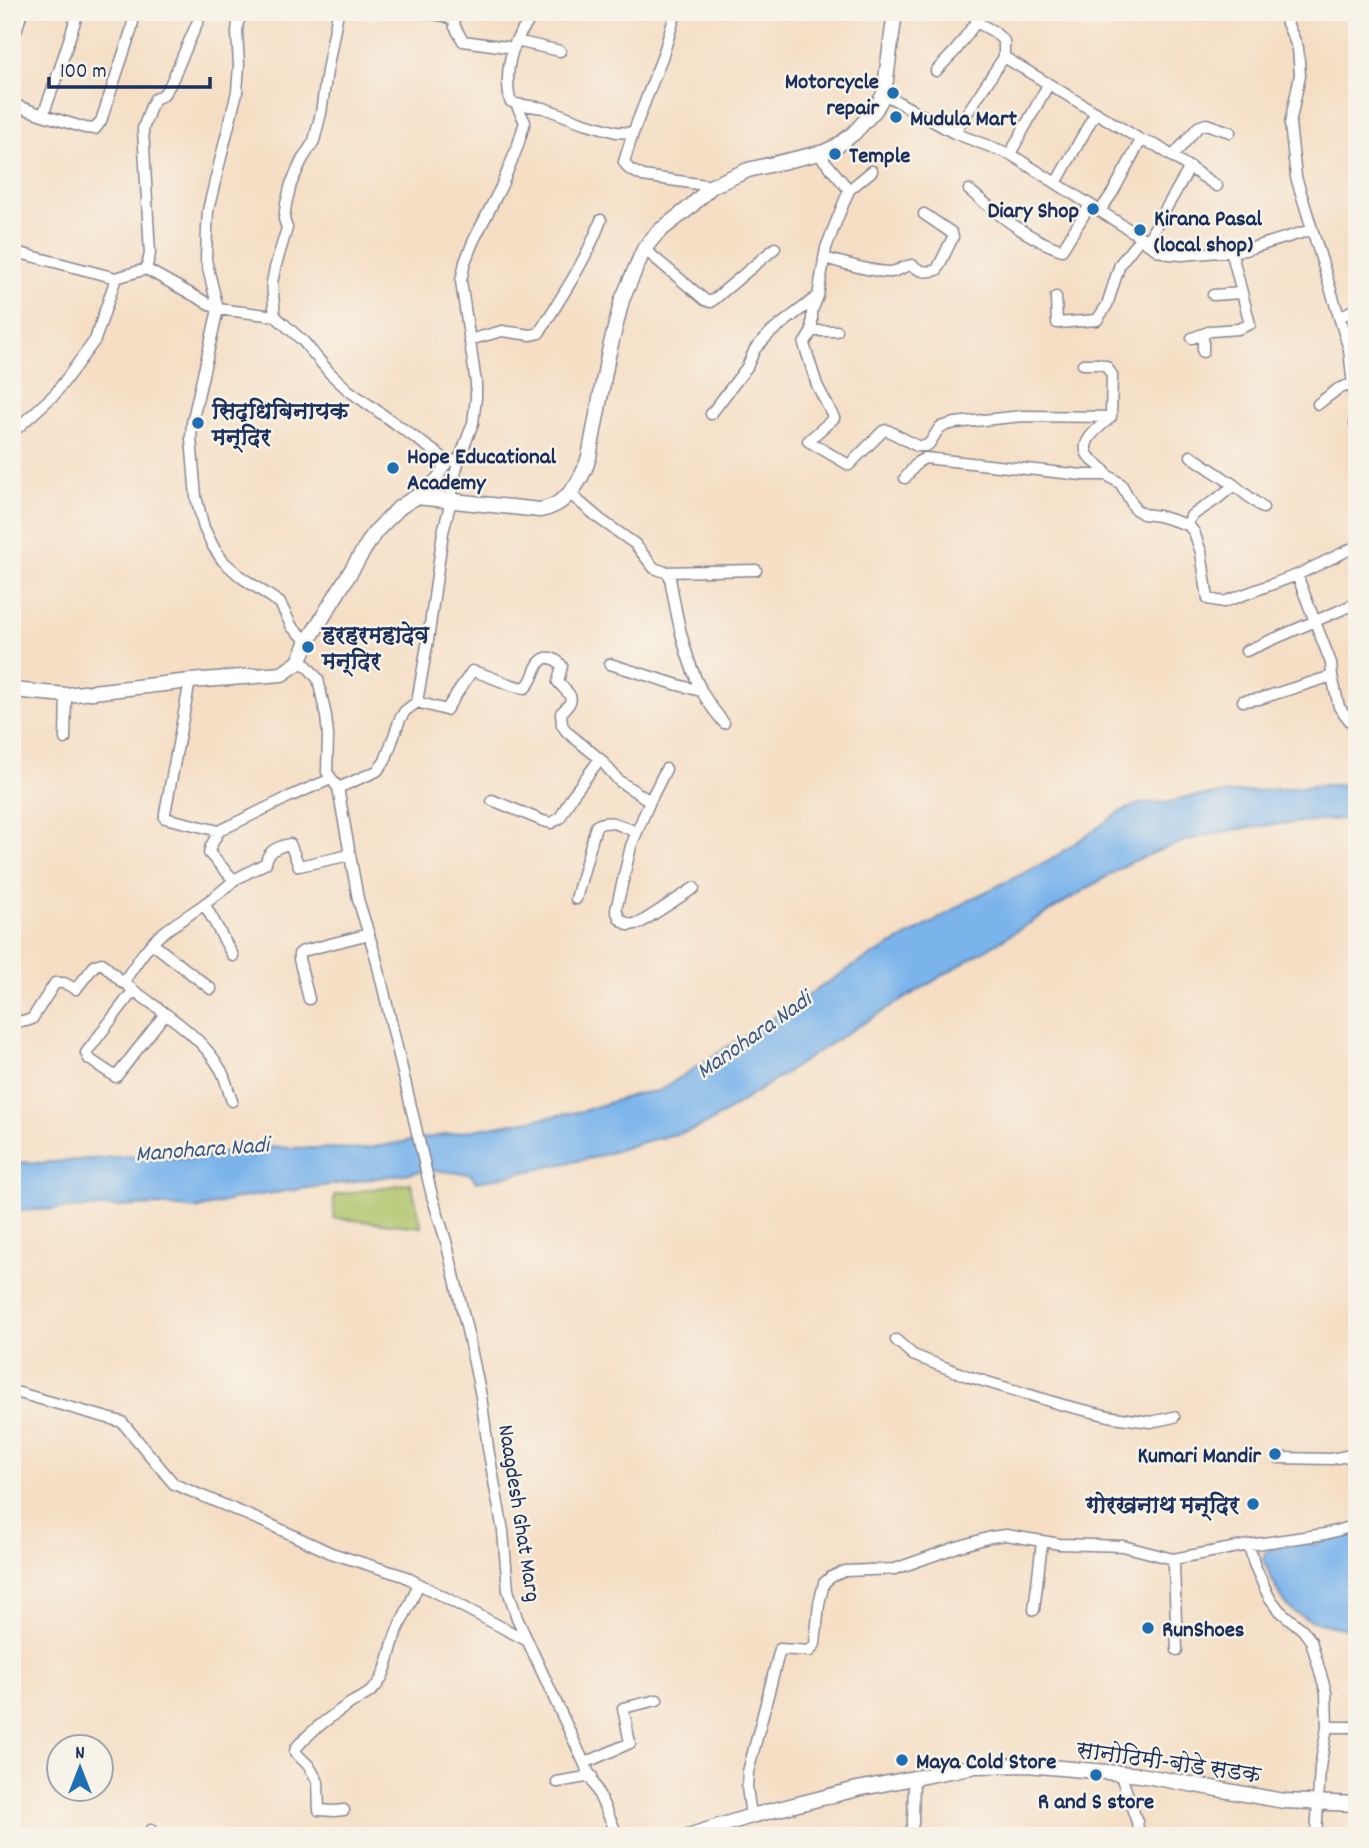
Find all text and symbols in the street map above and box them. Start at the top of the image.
scale bar [49,46,210,90]
text: 100 m [60,58,107,88]
place label: Motorcycle repair [785,67,879,126]
marker: Motorcycle repair [885,85,901,101]
place label: Mudula Mart [910,104,1017,137]
marker: Mudula Mart [888,109,904,125]
place label: Temple [849,141,910,174]
marker: Temple [827,146,843,162]
place label: Diary Shop [988,196,1079,229]
marker: Diary Shop [1085,201,1101,217]
place label: Kirana Pasal (local shop) [1154,204,1263,263]
marker: Kirana Pasal (local shop) [1132,222,1148,238]
place label: सिद्धिबिनायक मन्दिर [211,397,349,456]
marker: सिद्धिबिनायक मन्दिर [190,415,206,431]
place label: Hope Educational Academy [407,442,557,501]
marker: Hope Educational Academy [385,460,401,476]
place label: हरहरमहादेव मन्दिर [321,621,430,680]
marker: हरहरमहादेव मन्दिर [300,639,316,655]
water label: Manohara Nadi [690,982,822,1089]
water label: Manohara Nadi [134,1129,274,1173]
street label: Naagdesh Ghat Marg [487,1423,548,1605]
place label: Kumari Mandir [1137,1441,1261,1474]
marker: Kumari Mandir [1267,1446,1283,1462]
place label: गोरखनाथ मन्दिर [1085,1491,1240,1524]
marker: गोरखनाथ मन्दिर [1245,1496,1261,1512]
place label: RunShoes [1162,1615,1245,1648]
marker: RunShoes [1140,1620,1156,1636]
north arrow [46,1732,116,1802]
street label: सानोठिमी-बोडे सडक [1073,1735,1264,1794]
text: N [75,1741,85,1768]
place label: Maya Cold Store [916,1747,1056,1780]
marker: Maya Cold Store [894,1752,910,1768]
marker: R and S store [1088,1767,1104,1783]
place label: R and S store [1038,1787,1154,1820]

